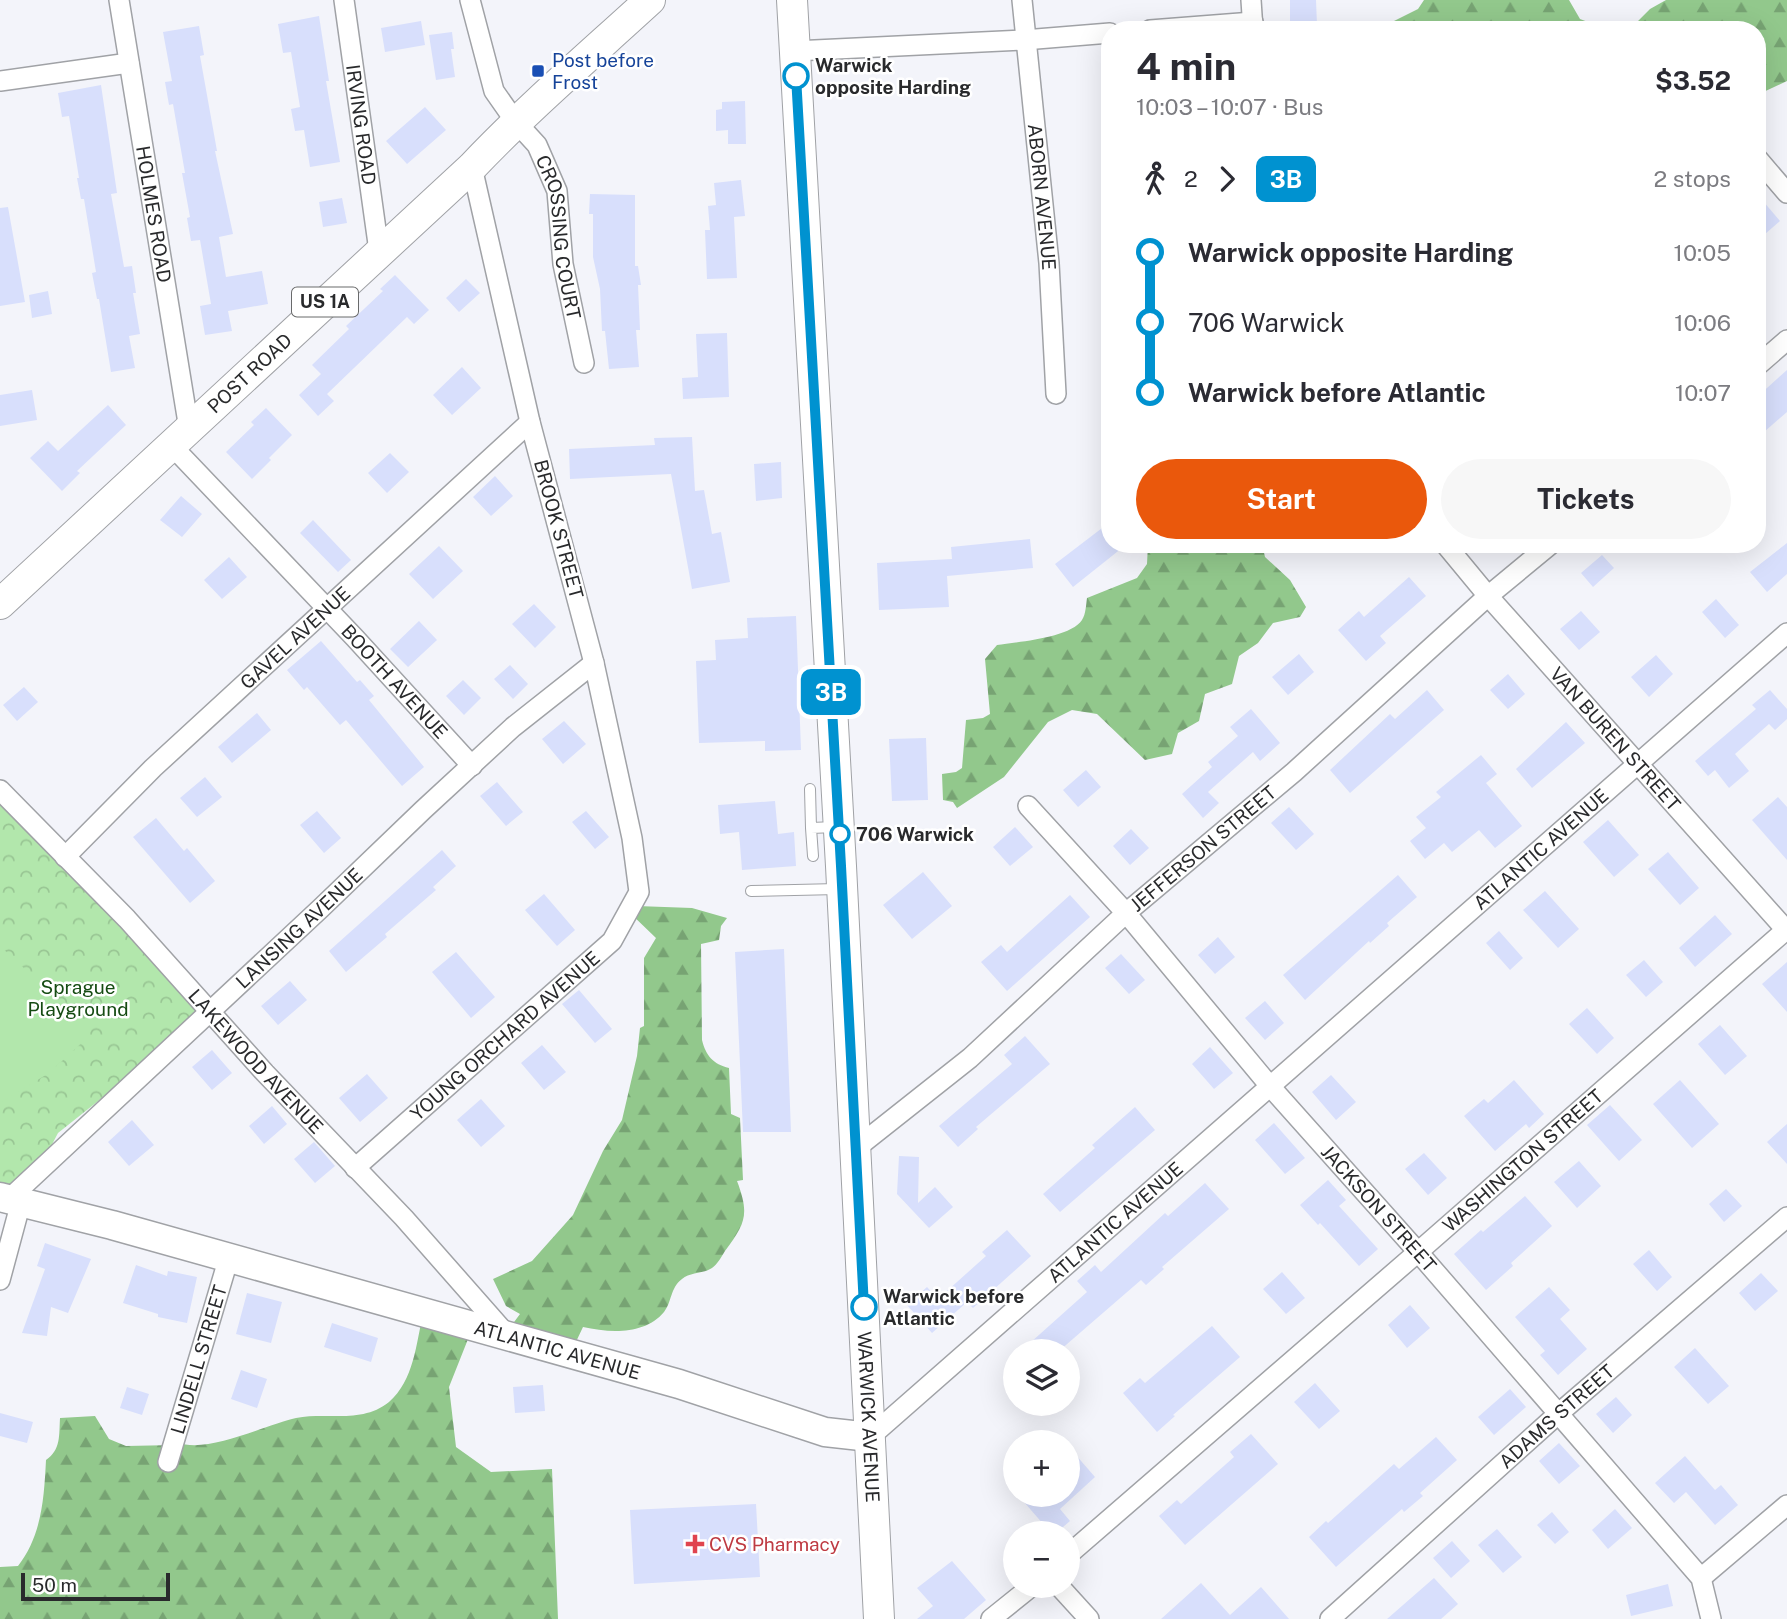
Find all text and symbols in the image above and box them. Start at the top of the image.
text: 4 min [1136,44,1236,89]
place label: Post before Frost [552,49,654,93]
place label: Warwick opposite Harding [815,54,971,98]
street label: IRVING ROAD [342,63,381,186]
marker: Post before Frost [530,63,546,79]
marker: Warwick opposite Harding [783,63,809,89]
text: $3.52 [1655,65,1731,96]
text: 10:03 – 10:07 · Bus [1136,93,1323,120]
street label: ABORN AVENUE [1024,123,1060,271]
street label: HOLMES ROAD [132,144,176,284]
street label: CROSSING COURT [532,152,585,321]
icon: walk [1136,160,1174,198]
icon: forward [1208,160,1246,198]
text: 2 [1184,165,1198,192]
text: 3B [1270,165,1302,193]
text: 2 stops [1653,165,1731,192]
text: Warwick opposite Harding [1188,237,1513,268]
text: 10:05 [1674,239,1731,266]
road number: US 1A [292,288,358,316]
text: 706 Warwick [1188,307,1345,338]
text: 10:06 [1674,309,1731,336]
street label: POST ROAD [203,329,296,417]
text: Warwick before Atlantic [1188,377,1486,408]
text: 10:07 [1675,379,1731,406]
street label: BROOK STREET [530,457,588,601]
button: Start [1136,459,1427,539]
button: Tickets [1441,459,1731,539]
street label: GAVEL AVENUE [236,582,354,693]
street label: BOOTH AVENUE [337,620,452,743]
street label: VAN BUREN STREET [1546,663,1685,815]
line badge: 3B [800,669,862,715]
text: 3B [815,678,847,706]
street label: JEFFERSON STREET [1125,781,1280,916]
street label: ATLANTIC AVENUE [1469,784,1613,914]
place label: 706 Warwick [856,823,974,845]
marker: 706 Warwick [830,824,850,844]
street label: LANSING AVENUE [231,863,367,993]
street label: YOUNG ORCHARD AVENUE [406,946,604,1125]
park label: Sprague Playground [27,976,129,1020]
street label: LAKEWOOD AVENUE [184,984,328,1138]
street label: WASHINGTON STREET [1438,1085,1607,1236]
street label: JACKSON STREET [1317,1140,1441,1276]
street label: ATLANTIC AVENUE [1043,1157,1187,1287]
street label: LINDELL STREET [166,1282,231,1437]
place label: Warwick before Atlantic [883,1285,1024,1329]
marker: Warwick before Atlantic [851,1294,877,1320]
street label: ATLANTIC AVENUE [472,1316,643,1384]
street label: WARWICK AVENUE [853,1331,884,1503]
map controls [1003,1339,1080,1598]
button: layers [1003,1339,1080,1416]
street label: ADAMS STREET [1495,1360,1618,1473]
button: + [1003,1430,1080,1507]
button: − [1003,1521,1080,1598]
place label: CVS Pharmacy [709,1533,840,1555]
marker: CVS Pharmacy [687,1536,703,1552]
scale bar [21,1570,170,1602]
text: 50 m [32,1574,77,1596]

